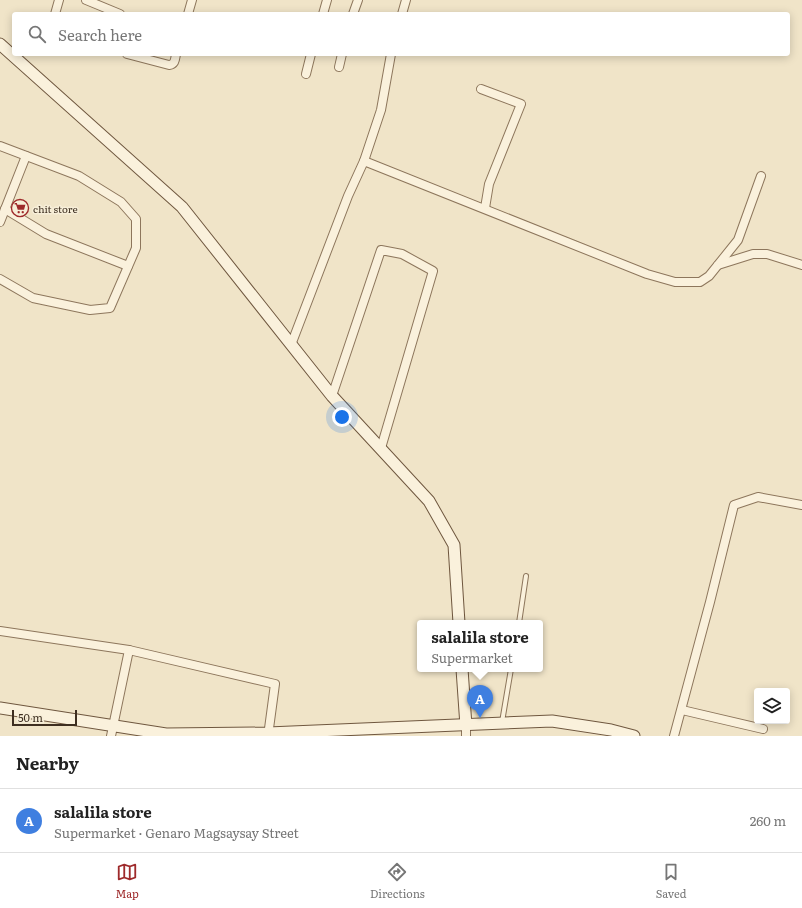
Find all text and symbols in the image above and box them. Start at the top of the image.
search box [12,12,790,56]
icon: search [26,23,48,45]
text: Search here [58,23,142,46]
supermarket icon: chit store [10,198,30,218]
place label: chit store [33,201,78,216]
your location [332,407,352,427]
popup [417,620,543,672]
text: salalila store [431,625,529,648]
text: Supermarket [431,648,513,667]
pin: A [467,685,493,718]
map controls [754,688,790,724]
button: layers [754,688,790,724]
scale bar [12,708,77,727]
text: 50 m [18,709,43,725]
text: Nearby [16,750,79,775]
text: salalila store [54,800,152,823]
text: A [24,811,34,830]
text: 260 m [750,811,786,830]
text: Supermarket · Genaro Magsaysay Street [54,823,299,842]
tab: Map [115,861,139,901]
tab: Directions [370,861,425,901]
tab: Saved [656,861,686,901]

